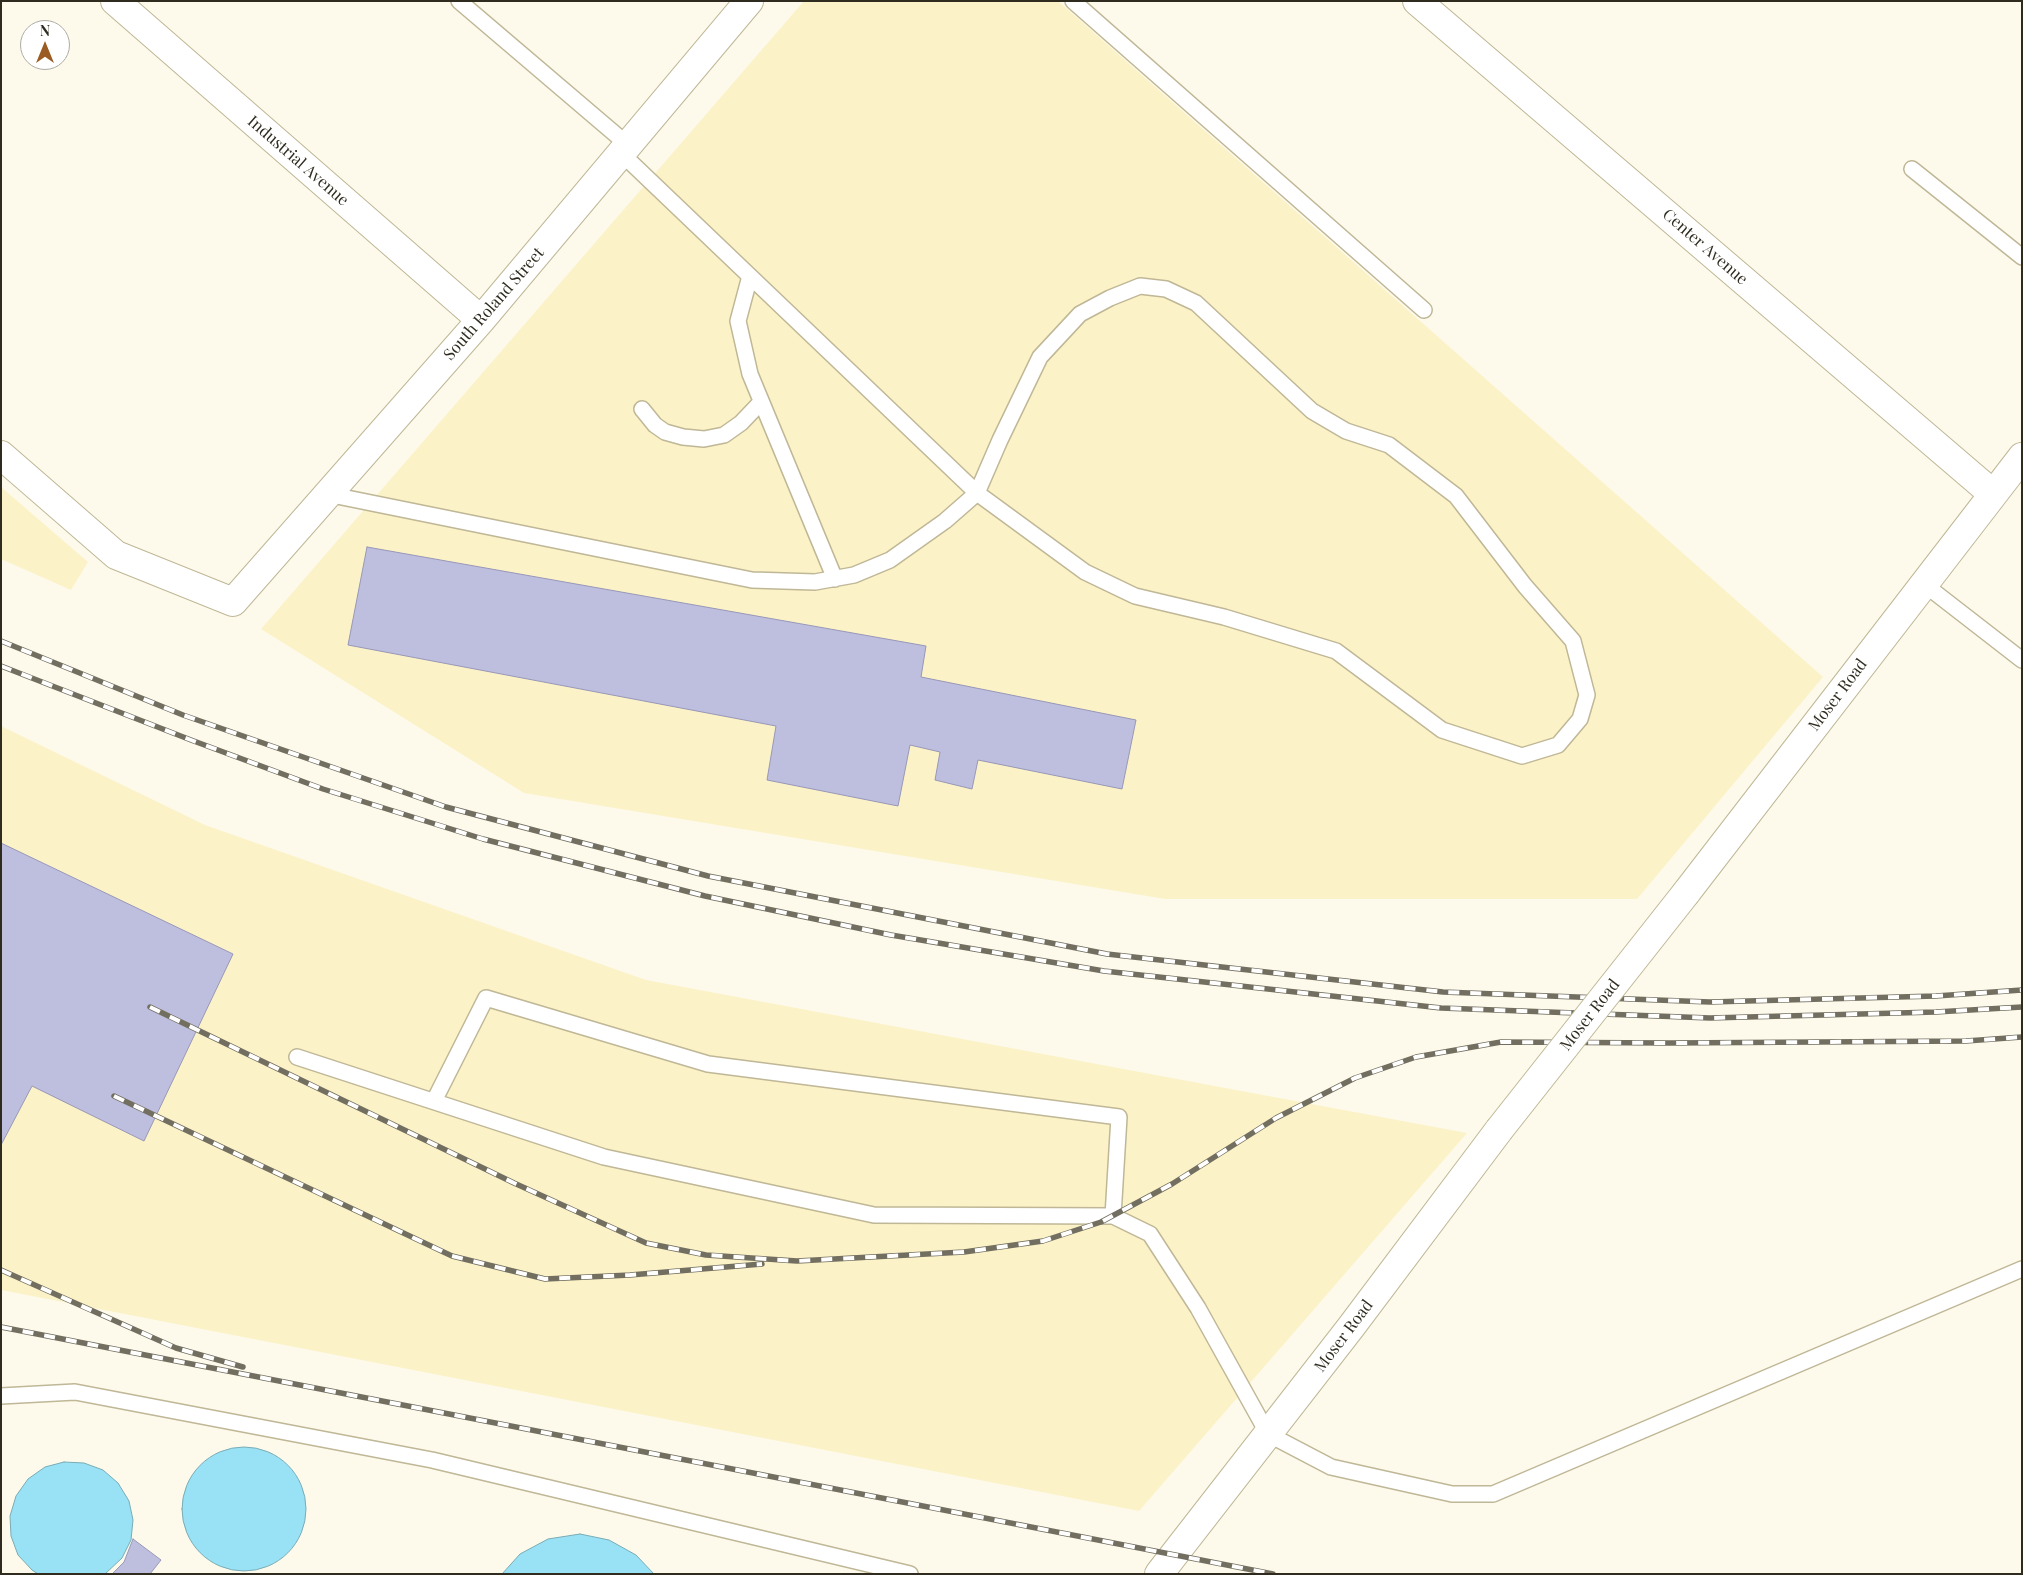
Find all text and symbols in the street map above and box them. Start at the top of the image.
north arrow [20,20,70,70]
text: N [40,21,50,40]
street label: Industrial Avenue [244,112,352,210]
street label: Center Avenue [1659,205,1751,289]
street label: South Roland Street [440,244,548,364]
street label: Moser Road [1805,655,1871,735]
street label: Moser Road [1556,976,1624,1054]
street label: Moser Road [1311,1296,1377,1376]

